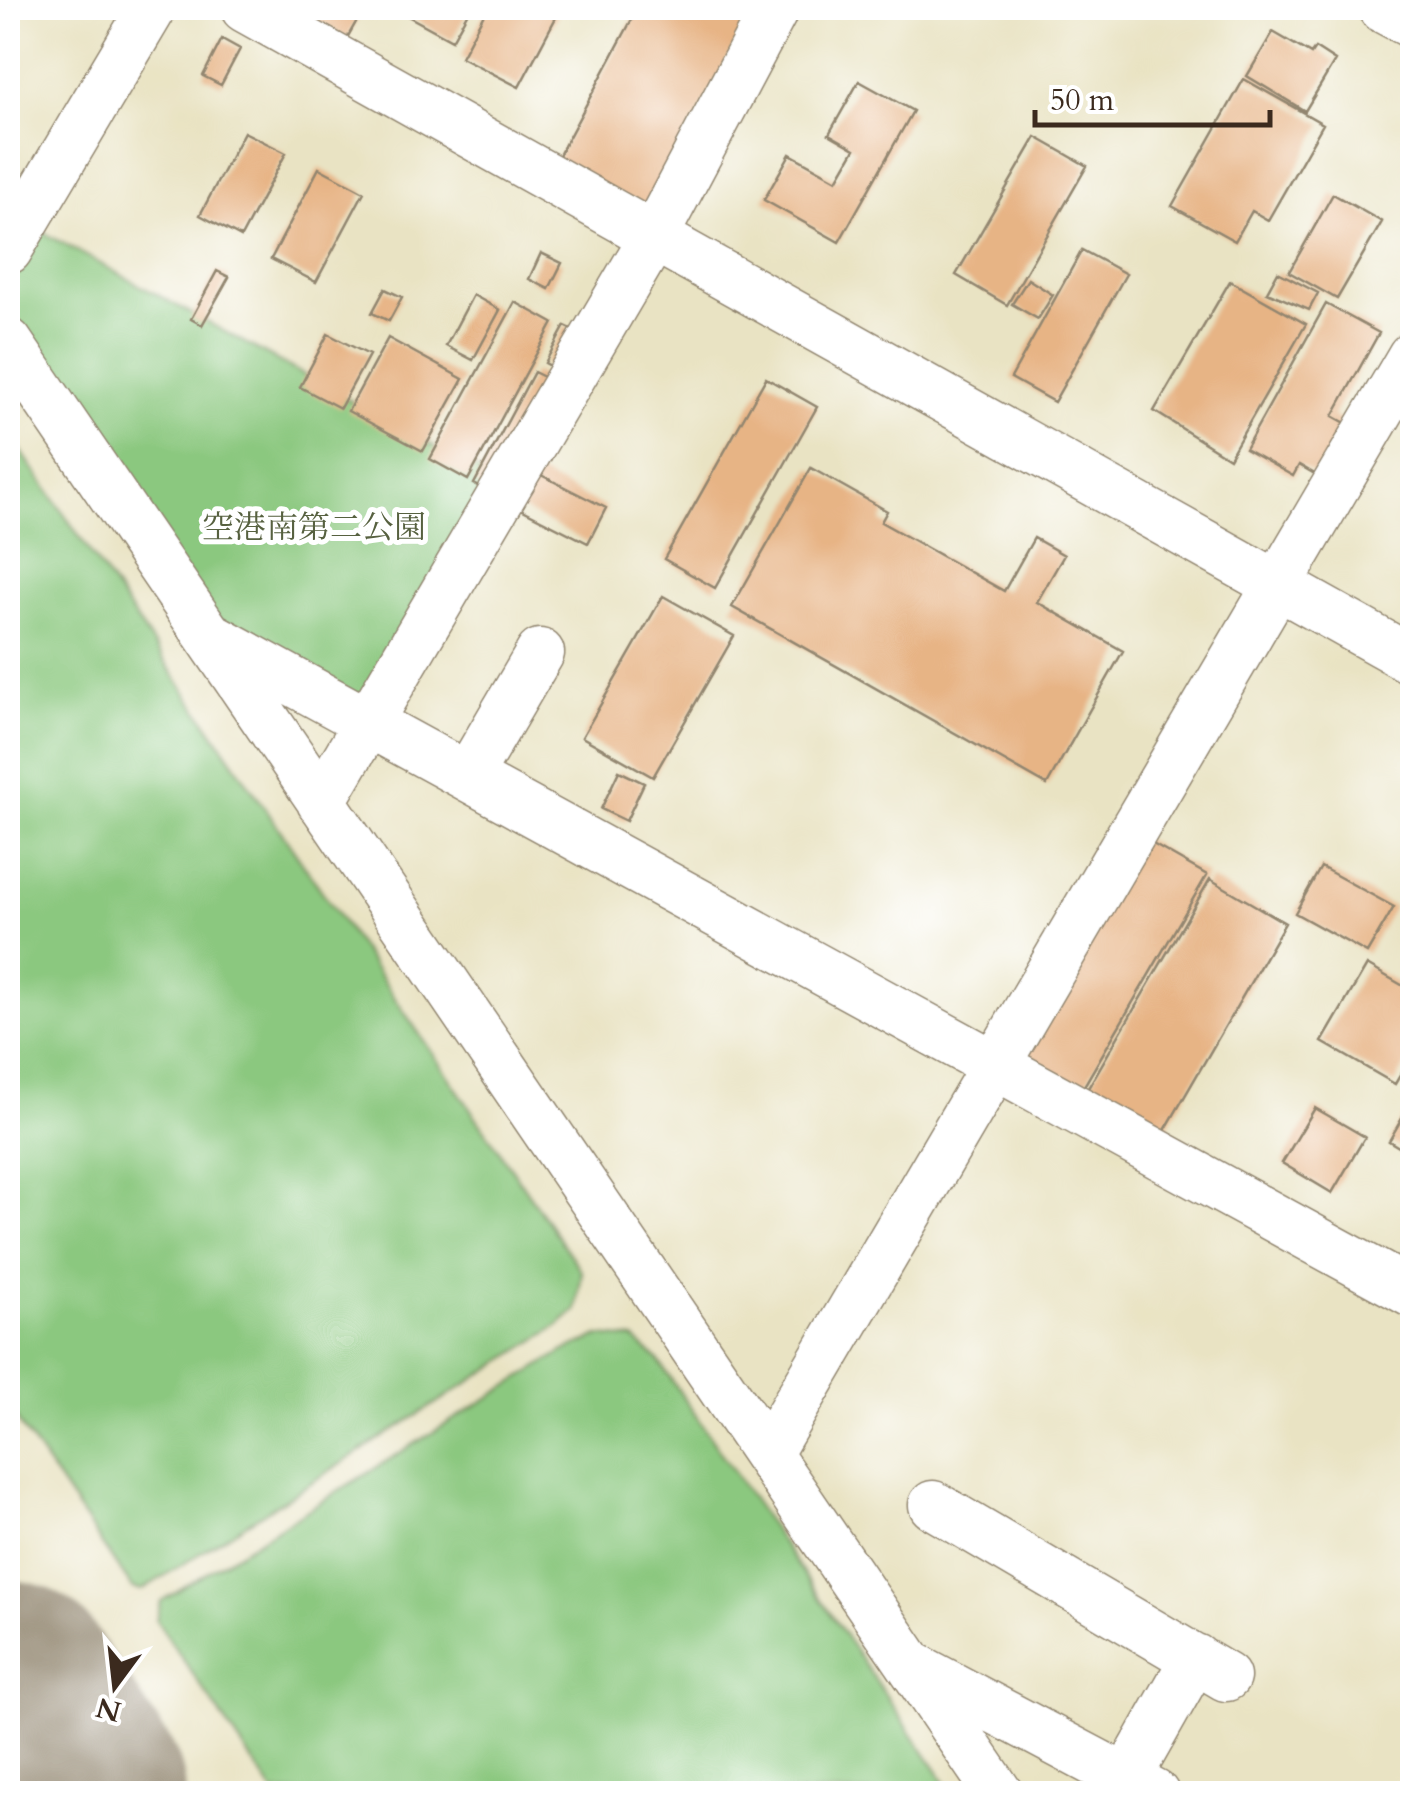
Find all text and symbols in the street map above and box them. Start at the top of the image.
scale bar [1035,65,1270,127]
text: 50 m [1050,80,1115,121]
park label: 空港南第二公園 [202,506,426,550]
north arrow [65,1636,165,1736]
text: N [92,1688,125,1731]

